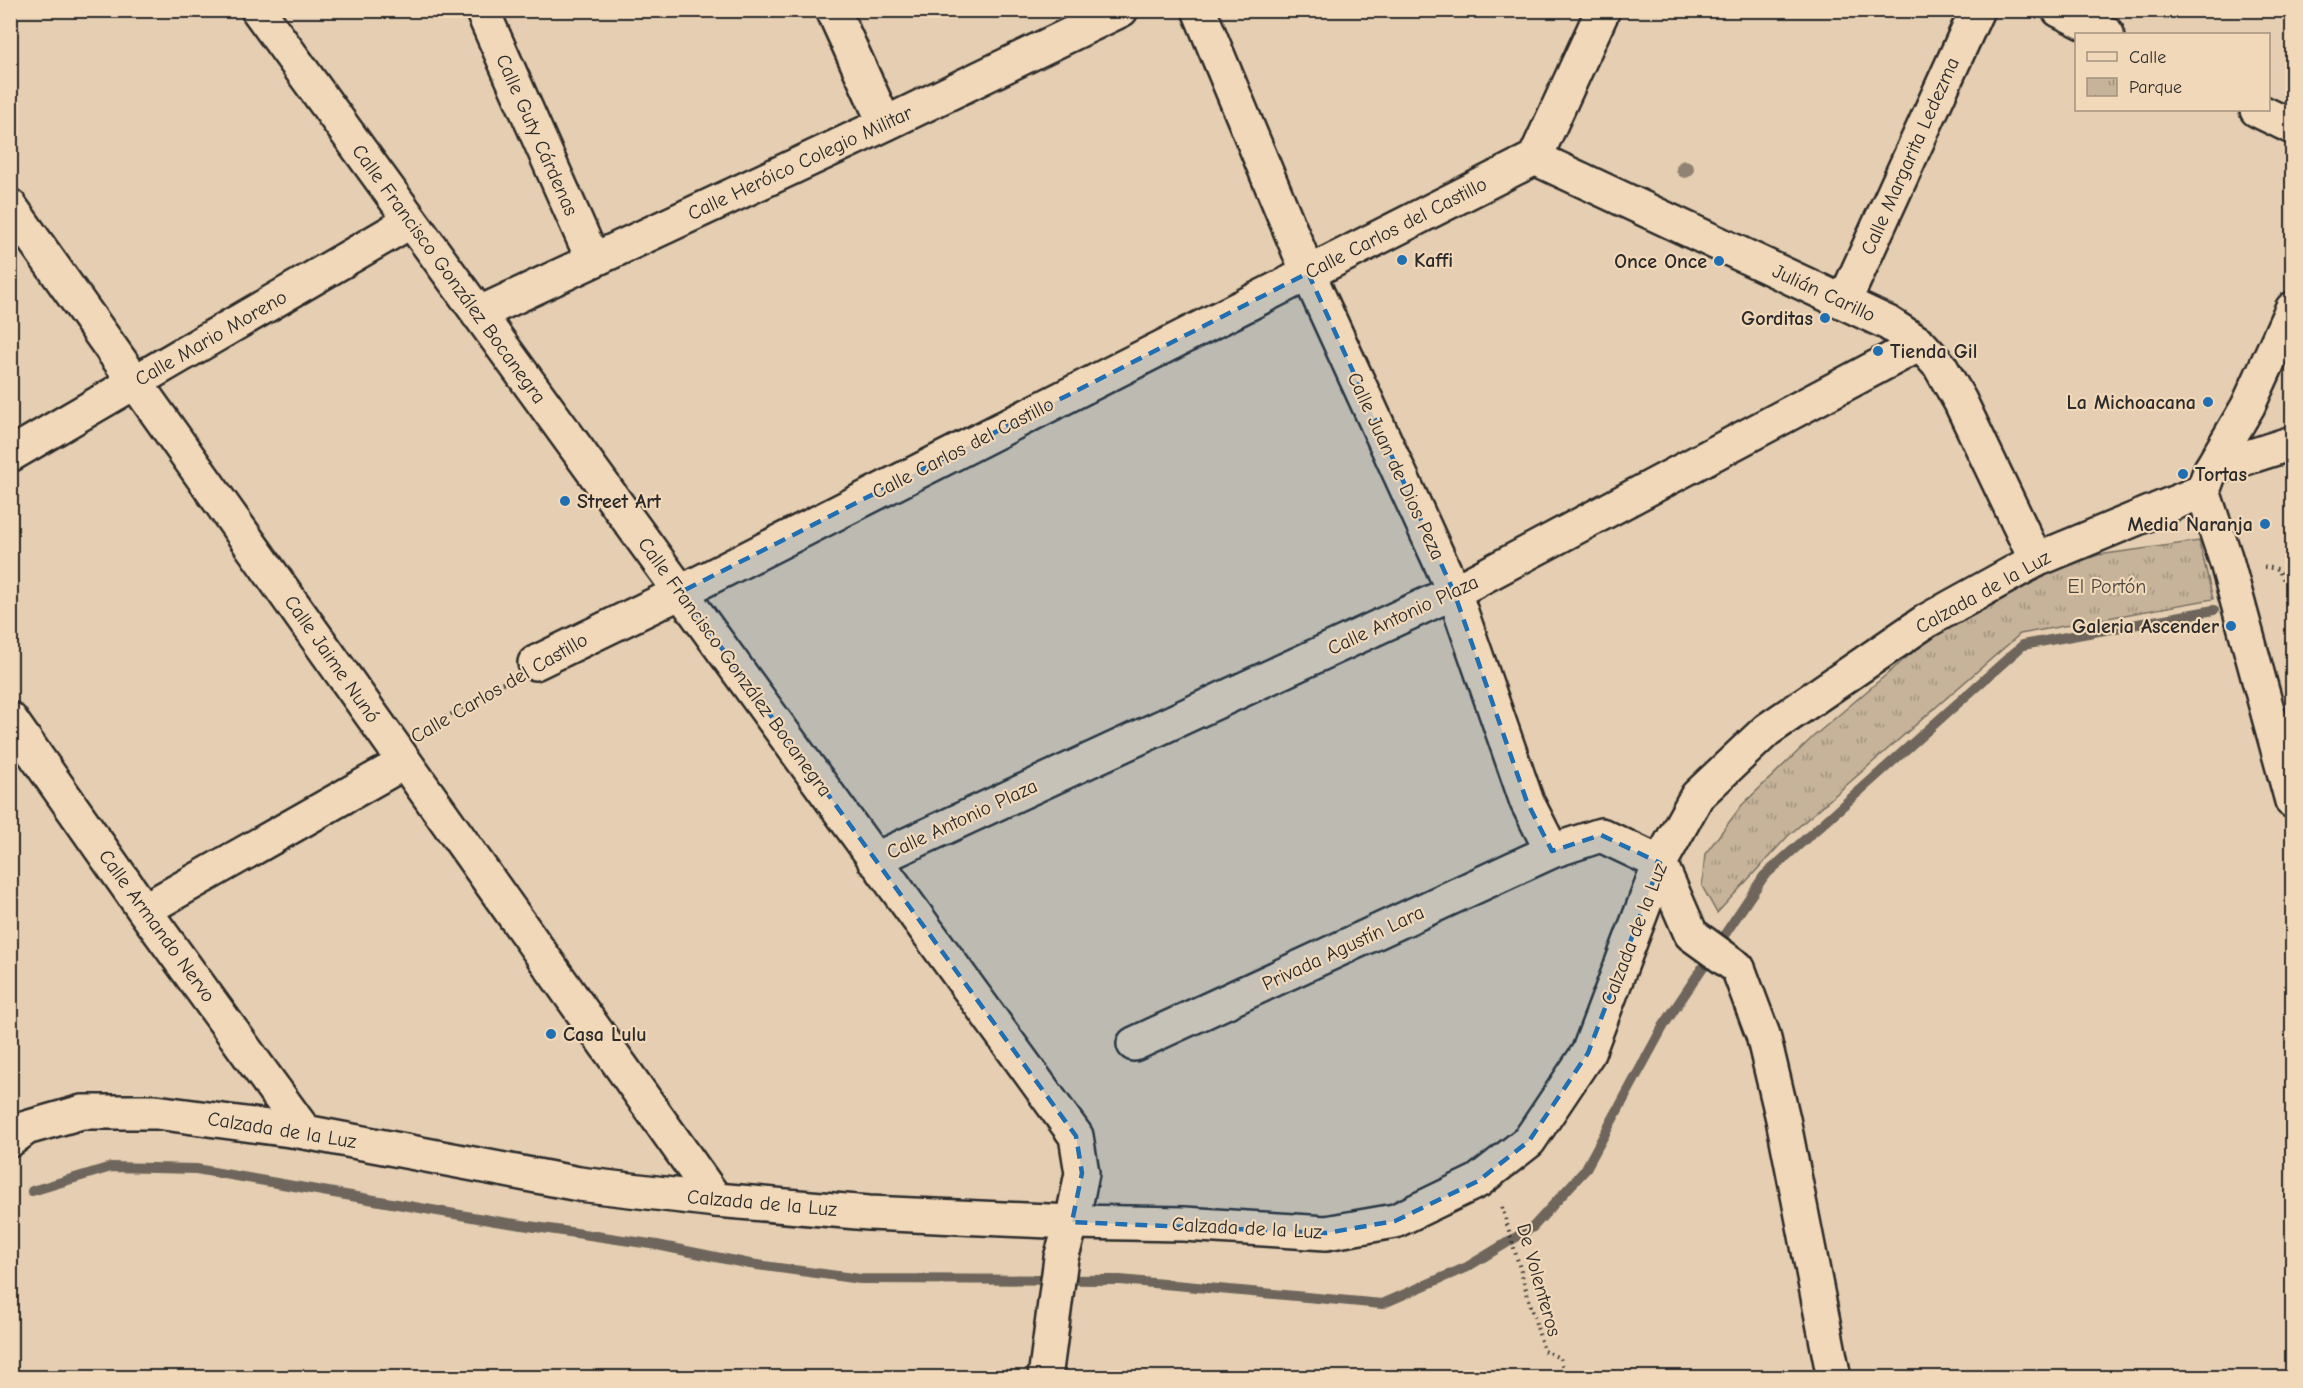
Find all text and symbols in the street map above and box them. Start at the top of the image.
legend [2075,33,2270,111]
text: Calle [2129,47,2166,68]
street label: Calle Guty Cárdenas [491,51,583,219]
street label: Calle Margarita Ledezma [1856,54,1964,258]
text: Parque [2129,77,2182,98]
street label: Calle Heróico Colegio Militar [684,101,916,225]
street label: Calle Francisco González Bocanegra [347,140,551,408]
street label: Calle Carlos del Castillo [1301,172,1491,284]
place label: Kaffi [1414,249,1453,272]
place label: Once Once [1614,250,1707,273]
marker: Kaffi [1395,253,1409,267]
marker: Once Once [1712,254,1726,268]
street label: Julián Carillo [1769,259,1879,327]
street label: Calle Mario Moreno [131,285,291,391]
place label: Gorditas [1741,307,1813,330]
marker: Gorditas [1818,311,1832,325]
place label: Tienda Gil [1890,340,1977,363]
marker: Tienda Gil [1871,344,1885,358]
street label: Calle Juan de Dios Peza [1342,369,1450,563]
place label: La Michoacana [2066,391,2196,414]
street label: Calle Carlos del Castillo [868,392,1058,504]
marker: La Michoacana [2201,395,2215,409]
place label: Tortas [2195,463,2247,486]
marker: Tortas [2176,467,2190,481]
place label: Street Art [577,490,661,513]
marker: Street Art [558,494,572,508]
place label: Media Naranja [2127,513,2253,536]
marker: Media Naranja [2258,517,2272,531]
street label: Calle Francisco González Bocanegra [633,533,837,801]
street label: Calzada de la Luz [1912,545,2055,639]
street label: Calle Antonio Plaza [1324,570,1482,660]
park label: El Portón [2068,575,2146,598]
street label: Calle Jaime Nunó [279,591,385,727]
place label: Galeria Ascender [2072,615,2219,638]
marker: Galeria Ascender [2224,619,2238,633]
street label: Calle Carlos del Castillo [406,628,592,748]
street label: Calle Antonio Plaza [883,774,1041,864]
street label: Calle Armando Nervo [94,845,220,1007]
street label: Calzada de la Luz [1596,859,1672,1008]
street label: Privada Agustín Lara [1258,900,1428,996]
place label: Casa Lulu [563,1023,647,1046]
marker: Casa Lulu [544,1027,558,1041]
street label: Calzada de la Luz [206,1107,358,1153]
street label: Calzada de la Luz [686,1185,838,1221]
street label: Calzada de la Luz [1171,1213,1323,1243]
street label: De Volenteros [1512,1221,1566,1339]

